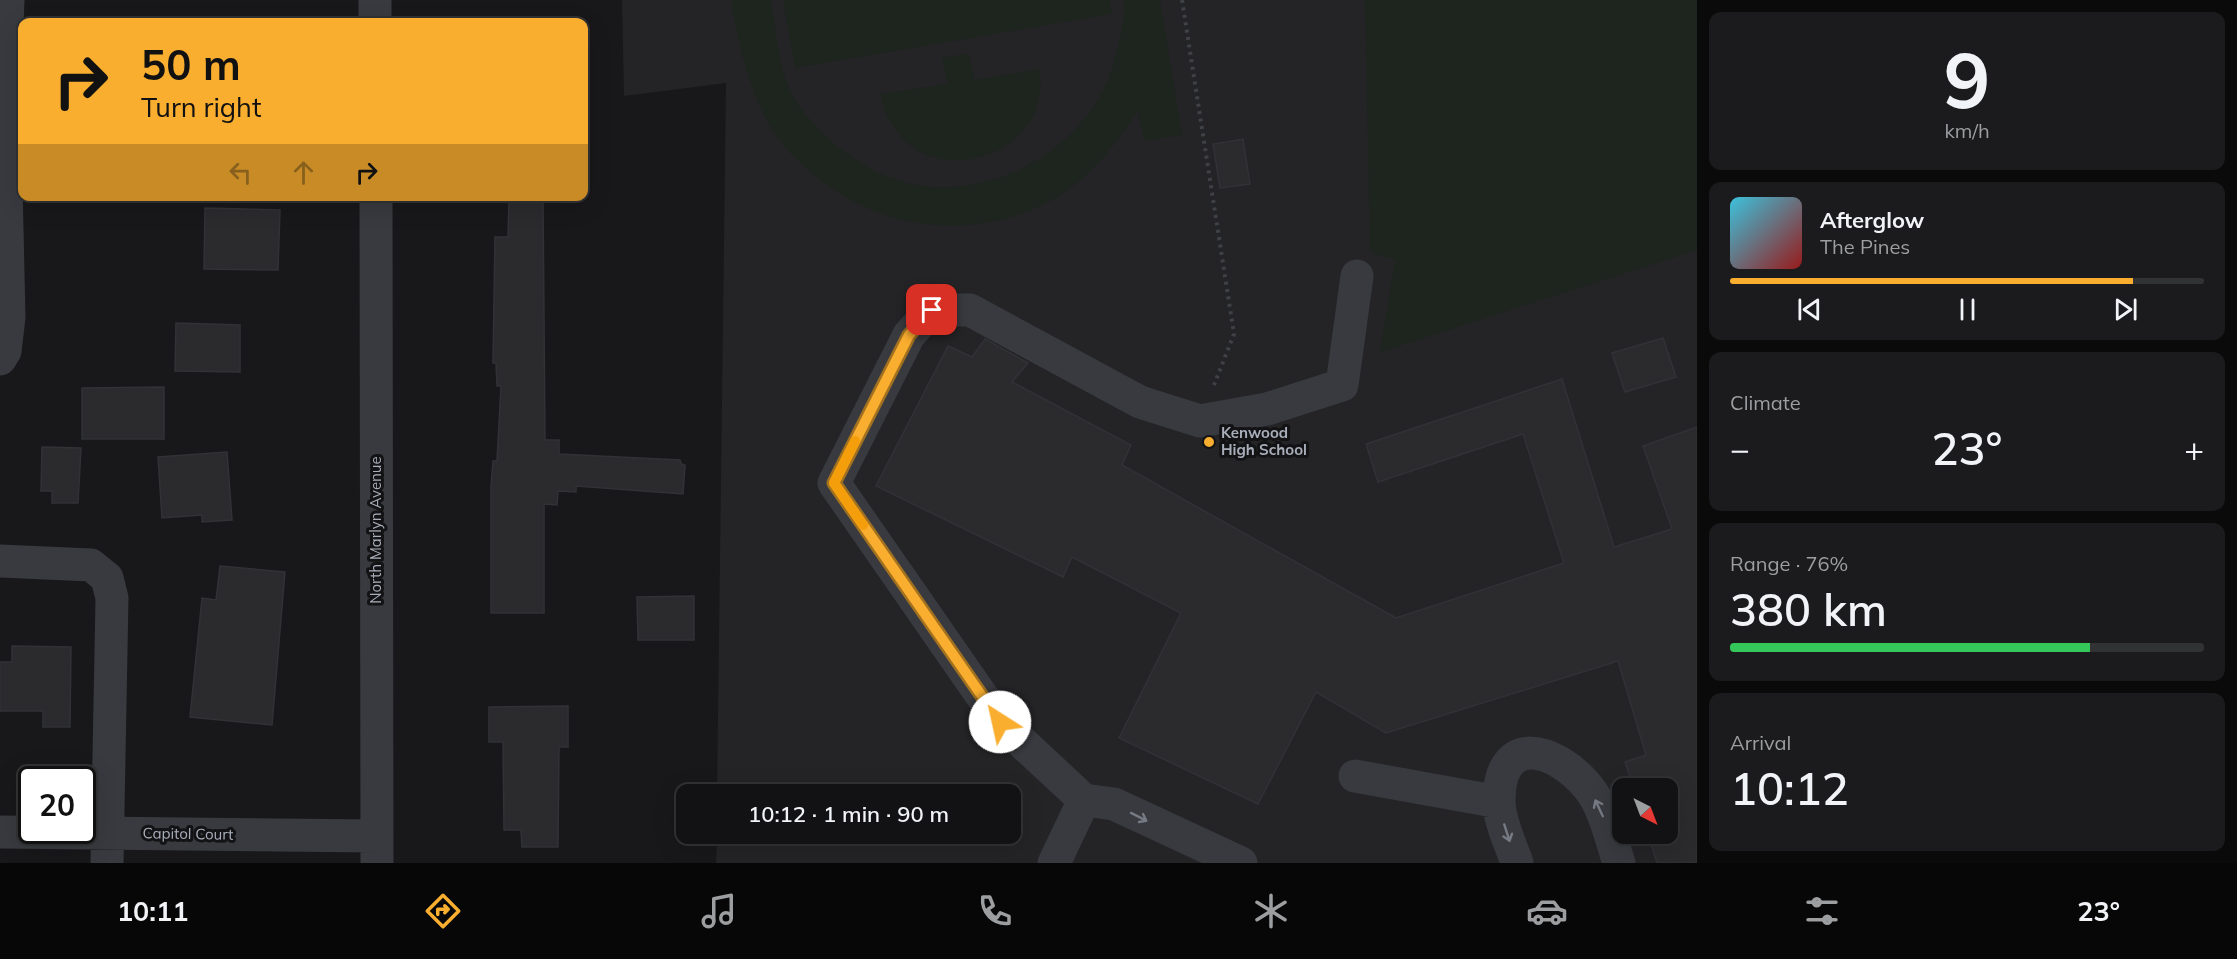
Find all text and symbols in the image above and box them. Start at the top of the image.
text: 9 [1944,30,1990,128]
text: 50 m [141,38,241,91]
icon: right [42,42,120,120]
text: Turn right [141,90,261,124]
text: km/h [1944,118,1990,143]
icon: left [224,156,257,189]
icon: ahead [287,156,320,189]
icon: right [350,156,383,189]
text: Afterglow [1820,206,1924,234]
text: The Pines [1820,234,1910,259]
pin [906,284,957,335]
icon: arrive [915,293,948,326]
icon: previous [1793,293,1826,326]
icon: pause [1951,293,1984,326]
icon: next [2109,293,2142,326]
text: Climate [1730,390,1801,415]
text: 23° [1932,420,2002,476]
place label: Kenwood High School [1221,423,1307,459]
text: − [1730,428,1750,469]
text: + [2184,428,2204,469]
marker: Kenwood High School [1202,435,1216,449]
street label: North Marlyn Avenue [366,456,385,604]
text: Range · 76% [1730,551,1848,576]
text: 380 km [1730,581,1887,637]
position arrow [968,690,1032,754]
text: Arrival [1730,730,1791,755]
text: 10:12 [1730,760,1849,816]
speed limit sign: 20 [18,766,96,844]
north arrow [1612,778,1678,844]
map controls [1612,778,1678,844]
one-way arrow [1593,799,1605,817]
text: 10:12 · 1 min · 90 m [748,800,949,828]
one-way arrow [1130,811,1148,823]
street label: Capitol Court [142,823,234,844]
one-way arrow [1503,823,1514,842]
icon: directions [422,890,464,932]
icon: music [698,890,740,932]
icon: phone [974,890,1016,932]
icon: climate [1250,890,1292,932]
icon: car [1526,890,1568,932]
icon: filters [1801,890,1843,932]
text: 10:11 [117,894,188,928]
text: 23° [2077,894,2120,928]

